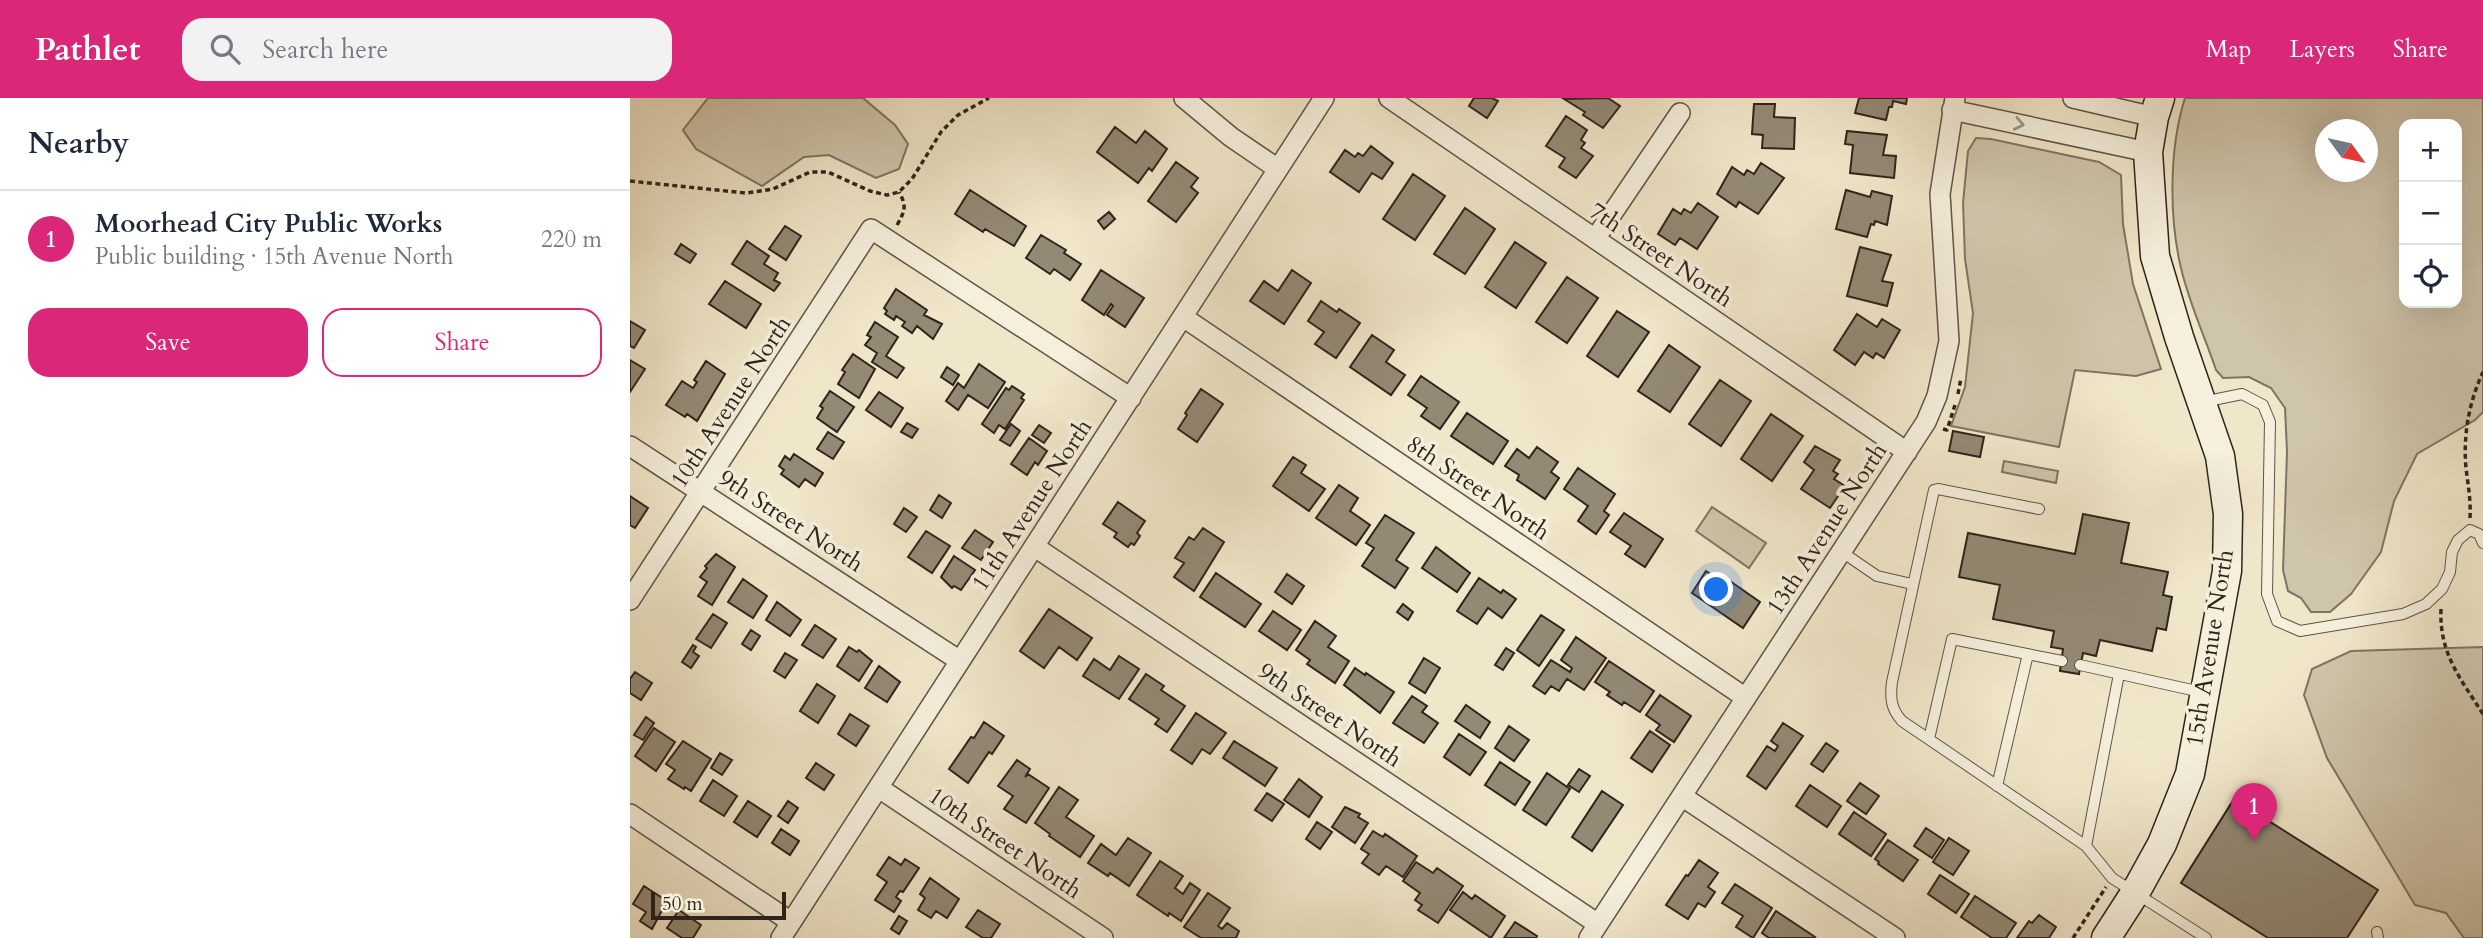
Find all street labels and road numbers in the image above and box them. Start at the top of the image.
street label: 7th Street North [1583,195,1739,315]
street label: 10th Avenue North [663,310,799,494]
street label: 11th Avenue North [964,413,1100,597]
street label: 8th Street North [1400,428,1556,548]
street label: 13th Avenue North [1759,437,1895,621]
street label: 9th Street North [712,462,870,580]
street label: 15th Avenue North [2178,547,2242,749]
street label: 9th Street North [1252,655,1408,775]
street label: 10th Street North [922,779,1088,907]

